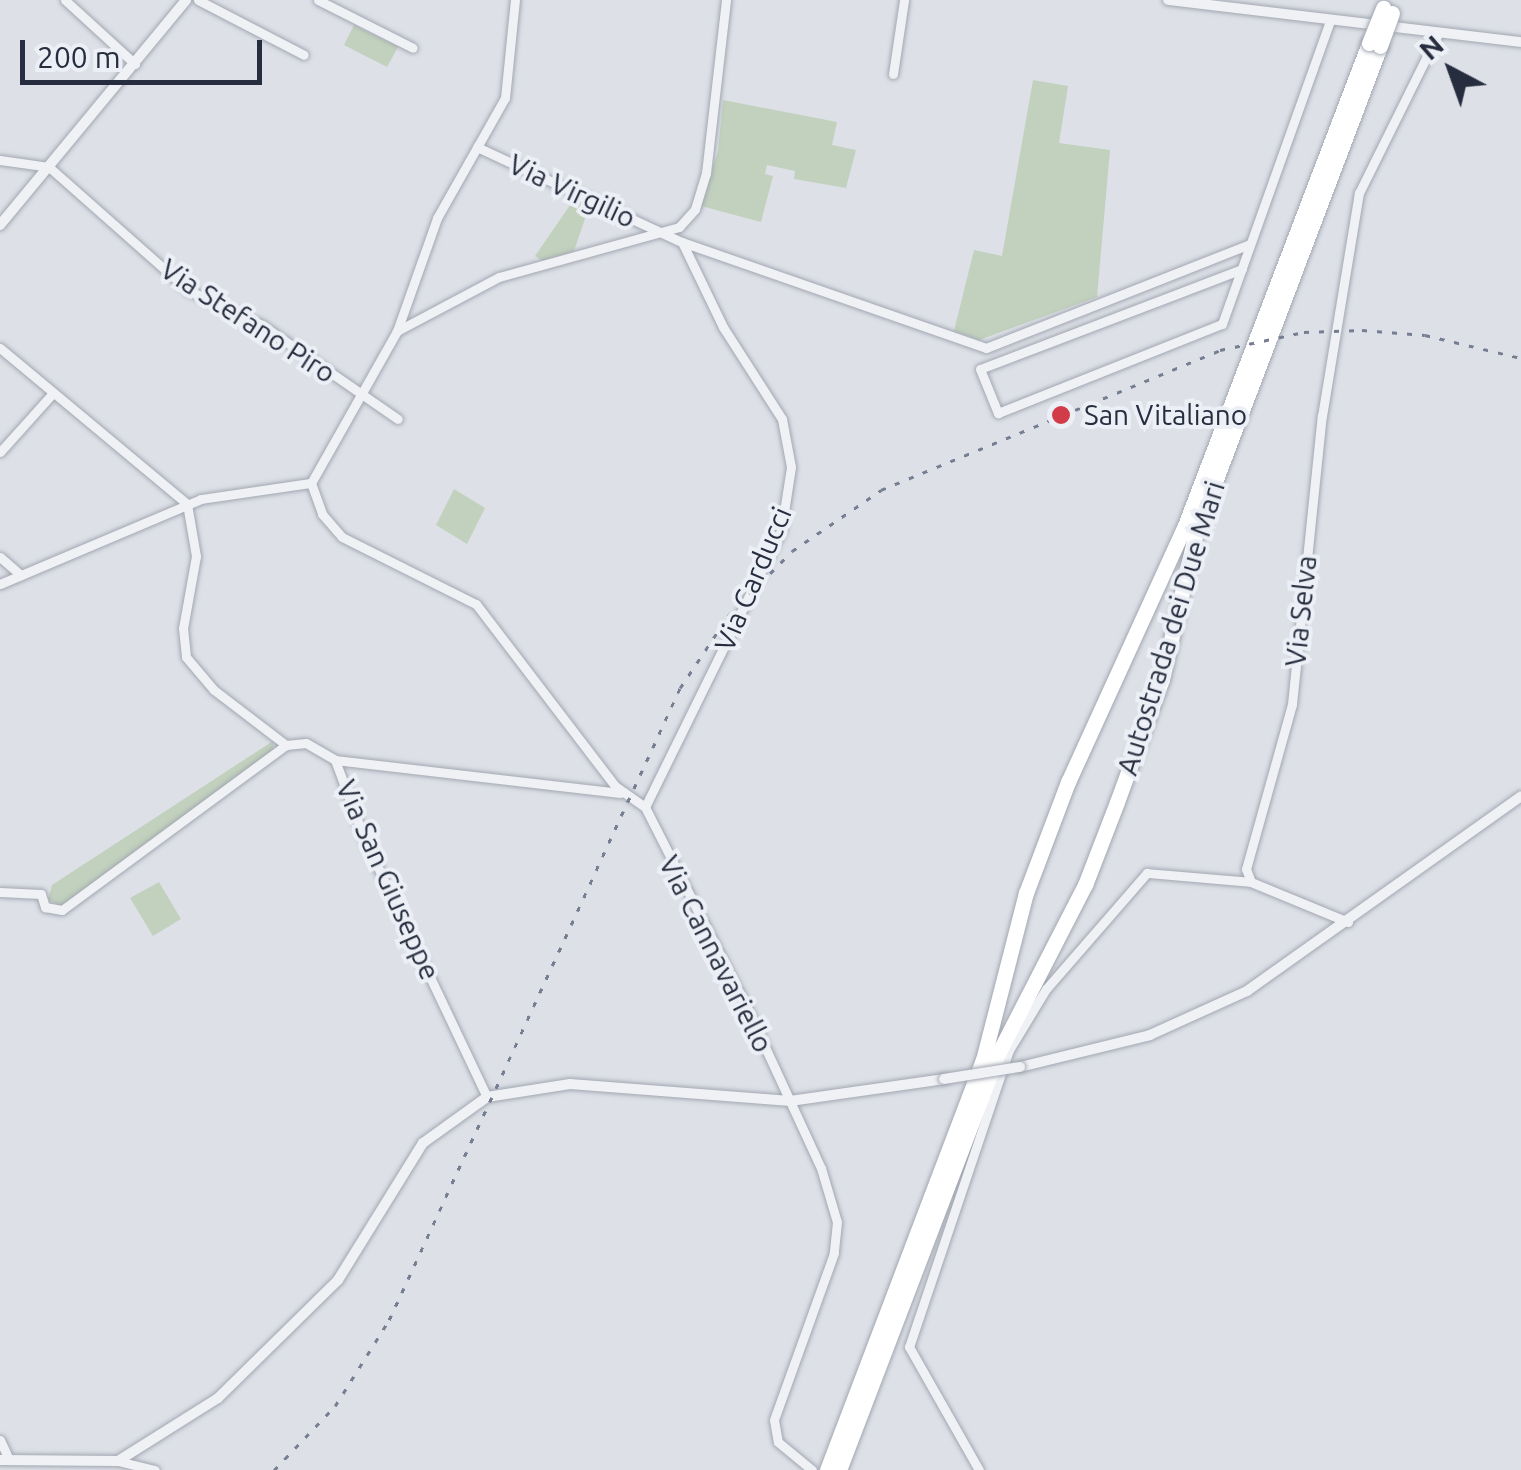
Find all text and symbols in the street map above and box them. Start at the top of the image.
scale bar [25,20,268,82]
north arrow [1401,20,1501,120]
text: N [1413,28,1449,66]
text: 200 m [37,40,121,74]
street label: Via Virgilio [503,147,641,235]
street label: Via Stefano Piro [154,252,342,390]
place label: San Vitaliano [1084,398,1247,432]
marker: San Vitaliano [1048,402,1074,428]
street label: Autostrada dei Due Mari [1110,477,1232,779]
street label: Via Carducci [708,502,798,656]
street label: Via Selva [1278,554,1324,668]
street label: Via San Giuseppe [329,775,447,985]
street label: Via Cannavariello [652,850,780,1058]

